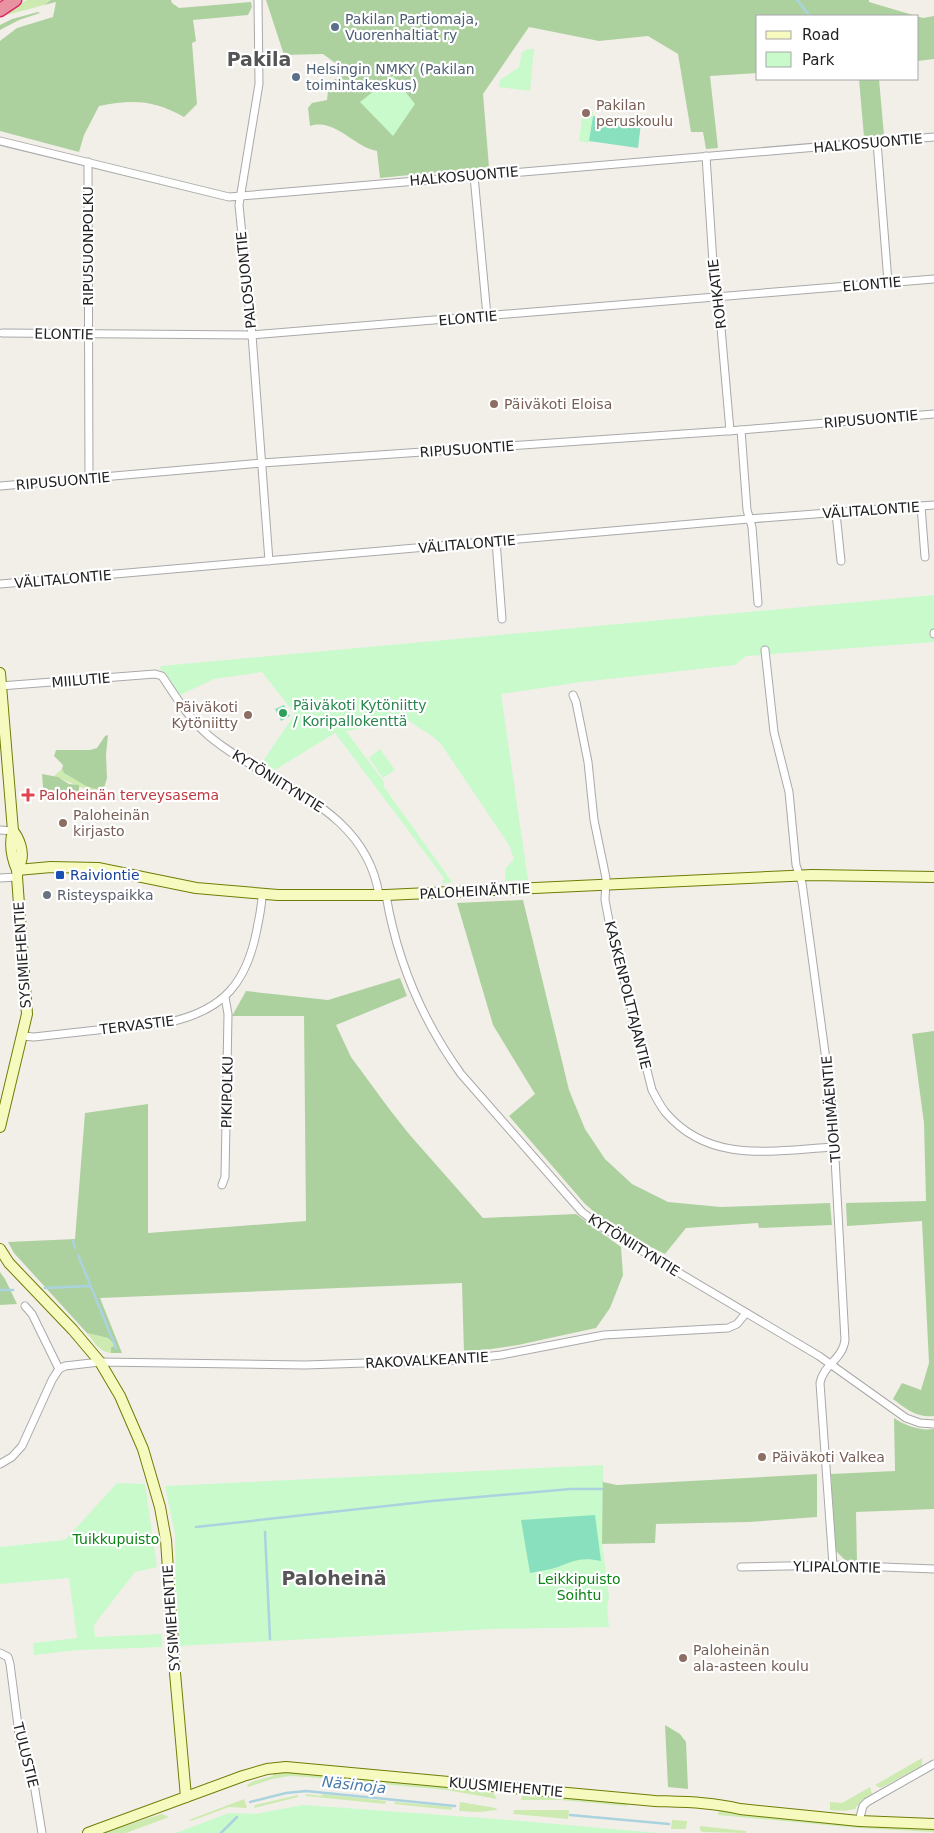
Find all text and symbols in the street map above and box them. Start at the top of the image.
place label: Pakilan Partiomaja, Vuorenhaltiat ry [345,11,478,43]
legend [756,15,919,80]
marker: Pakilan Partiomaja, Vuorenhaltiat ry [329,21,341,33]
text: Road [802,26,840,44]
district label: Pakila [227,48,291,70]
text: Park [802,51,835,69]
place label: Helsingin NMKY (Pakilan toimintakeskus) [306,61,475,93]
marker: Helsingin NMKY (Pakilan toimintakeskus) [290,71,302,83]
place label: Pakilan peruskoulu [596,97,673,129]
marker: Pakilan peruskoulu [580,107,592,119]
street label: HALKOSUONTIE [813,130,923,156]
street label: HALKOSUONTIE [409,163,519,189]
street label: RIPUSUONPOLKU [80,186,96,306]
street label: PALOSUONTIE [233,231,259,329]
street label: ROHKATIE [705,258,729,330]
street label: ELONTIE [842,273,902,295]
street label: ELONTIE [438,307,498,329]
street label: ELONTIE [34,325,94,343]
place label: Päiväkoti Eloisa [504,396,612,412]
marker: Päiväkoti Eloisa [488,398,500,410]
street label: RIPUSUONTIE [823,407,919,431]
street label: RIPUSUONTIE [419,438,515,460]
street label: RIPUSUONTIE [15,469,111,493]
street label: VÄLITALONTIE [822,498,920,521]
street label: VÄLITALONTIE [418,531,516,556]
street label: VÄLITALONTIE [14,566,112,591]
street label: MIILUTIE [51,669,111,691]
place label: Päiväkoti Kytöniitty / Koripallokenttä [293,697,427,729]
place label: Päiväkoti Kytöniitty [172,699,238,731]
marker: Päiväkoti Kytöniitty / Koripallokenttä [277,707,289,719]
marker: Päiväkoti Kytöniitty [242,709,254,721]
street label: KYTÖNIITYNTIE [229,746,327,816]
place label: Paloheinän terveysasema [39,787,219,803]
marker: Paloheinän terveysasema [21,788,35,802]
place label: Paloheinän kirjasto [73,807,150,839]
marker: Paloheinän kirjasto [57,817,69,829]
place label: Raiviontie [70,867,140,883]
marker: Raiviontie [54,869,66,881]
street label: PALOHEINÄNTIE [419,879,531,902]
place label: Risteyspaikka [57,887,154,903]
marker: Risteyspaikka [41,889,53,901]
street label: SYSIMIEHENTIE [10,901,34,1009]
street label: KASKENPOLTTAJANTIE [602,919,654,1071]
street label: TERVASTIE [98,1012,175,1038]
street label: TUOHIMÄENTIE [817,1055,844,1164]
street label: PIKIPOLKU [218,1056,236,1128]
street label: KYTÖNIITYNTIE [585,1210,683,1280]
street label: RAKOVALKEANTIE [365,1349,489,1371]
place label: Päiväkoti Valkea [772,1449,885,1465]
marker: Päiväkoti Valkea [756,1451,768,1463]
park label: Tuikkupuisto [72,1531,159,1547]
street label: YLIPALONTIE [792,1558,881,1576]
street label: SYSIMIEHENTIE [159,1564,183,1672]
district label: Paloheinä [281,1567,387,1589]
park label: Leikkipuisto Soihtu [537,1571,621,1603]
place label: Paloheinän ala-asteen koulu [693,1642,809,1674]
marker: Paloheinän ala-asteen koulu [677,1652,689,1664]
street label: TULUSTIE [10,1720,42,1789]
water label: Näsinoja [321,1773,387,1797]
street label: KUUSMIEHENTIE [448,1774,564,1800]

